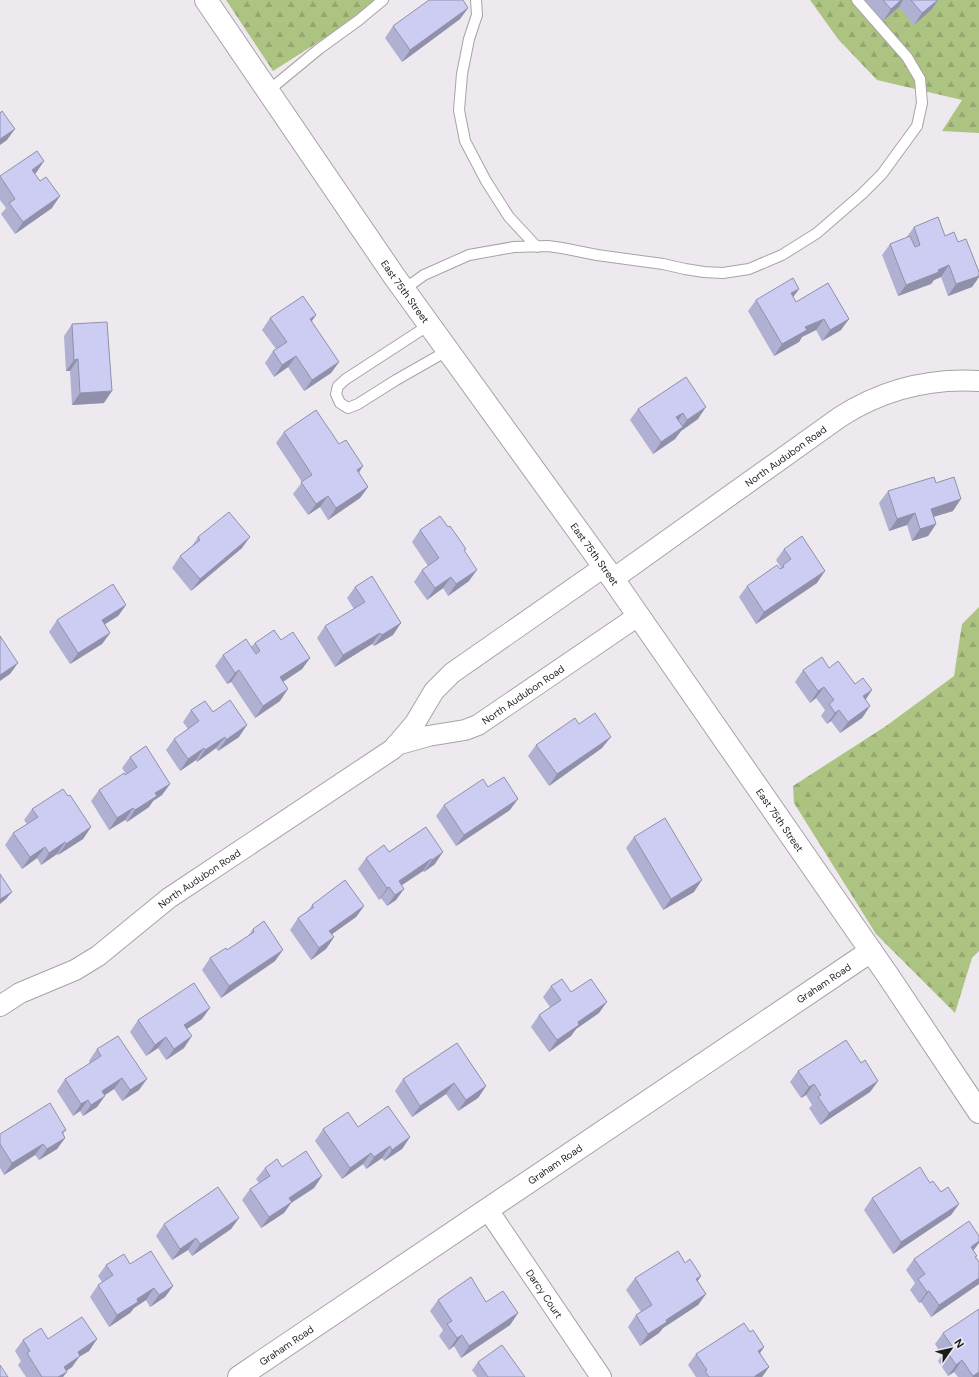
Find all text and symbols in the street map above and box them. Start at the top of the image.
street label: East 75th Street [378,257,432,325]
street label: North Audubon Road [742,422,829,489]
street label: East 75th Street [568,520,622,588]
street label: North Audubon Road [479,662,567,727]
street label: East 75th Street [754,786,807,854]
street label: North Audubon Road [155,846,243,911]
street label: Graham Road [794,960,853,1006]
street label: Graham Road [525,1141,585,1187]
street label: Darcy Court [523,1267,566,1321]
street label: Graham Road [257,1322,316,1368]
north arrow [931,1329,971,1369]
text: N [951,1336,967,1351]

